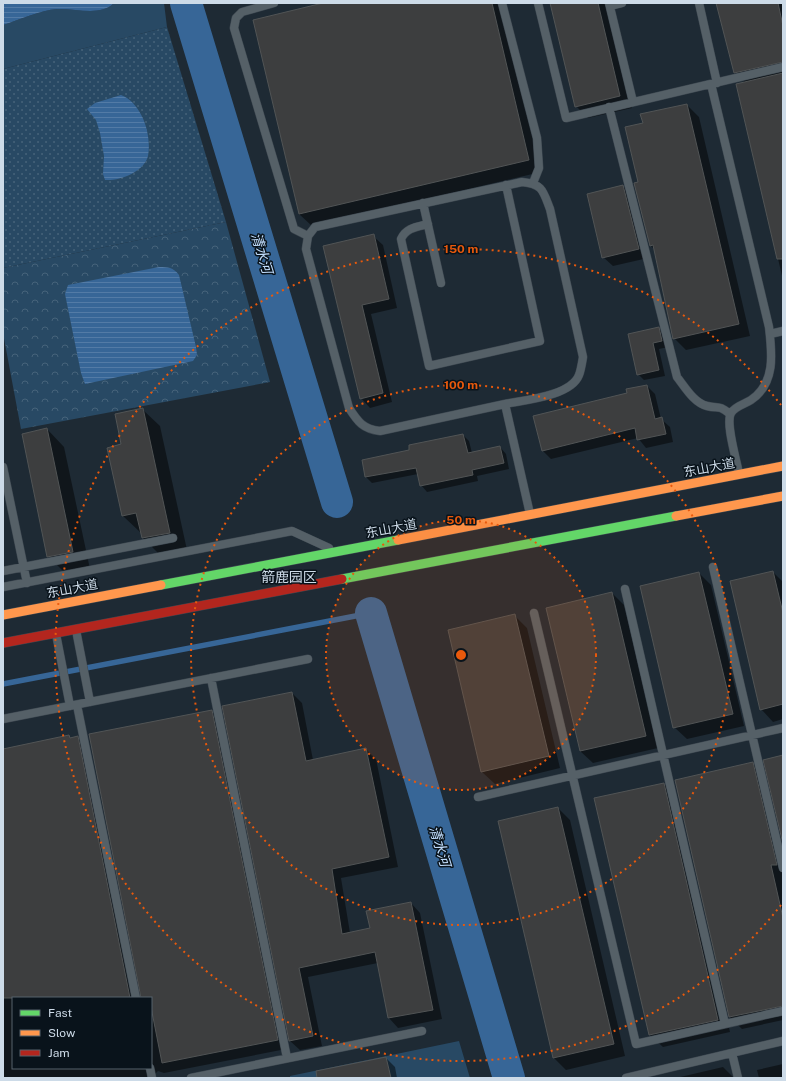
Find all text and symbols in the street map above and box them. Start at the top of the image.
water label: 清水河 [248,231,277,278]
text: 150 m [444,242,478,256]
text: 100 m [444,378,478,392]
street label: 东山大道 [682,455,736,480]
text: 50 m [446,513,476,527]
street label: 东山大道 [364,516,418,541]
district label: 箭鹿园区 [261,569,317,585]
street label: 东山大道 [45,576,99,601]
centre of rings [454,648,468,662]
water label: 清水河 [426,824,455,871]
legend [12,997,152,1069]
text: Fast [48,1006,73,1020]
text: Slow [48,1026,76,1040]
text: Jam [48,1046,70,1060]

